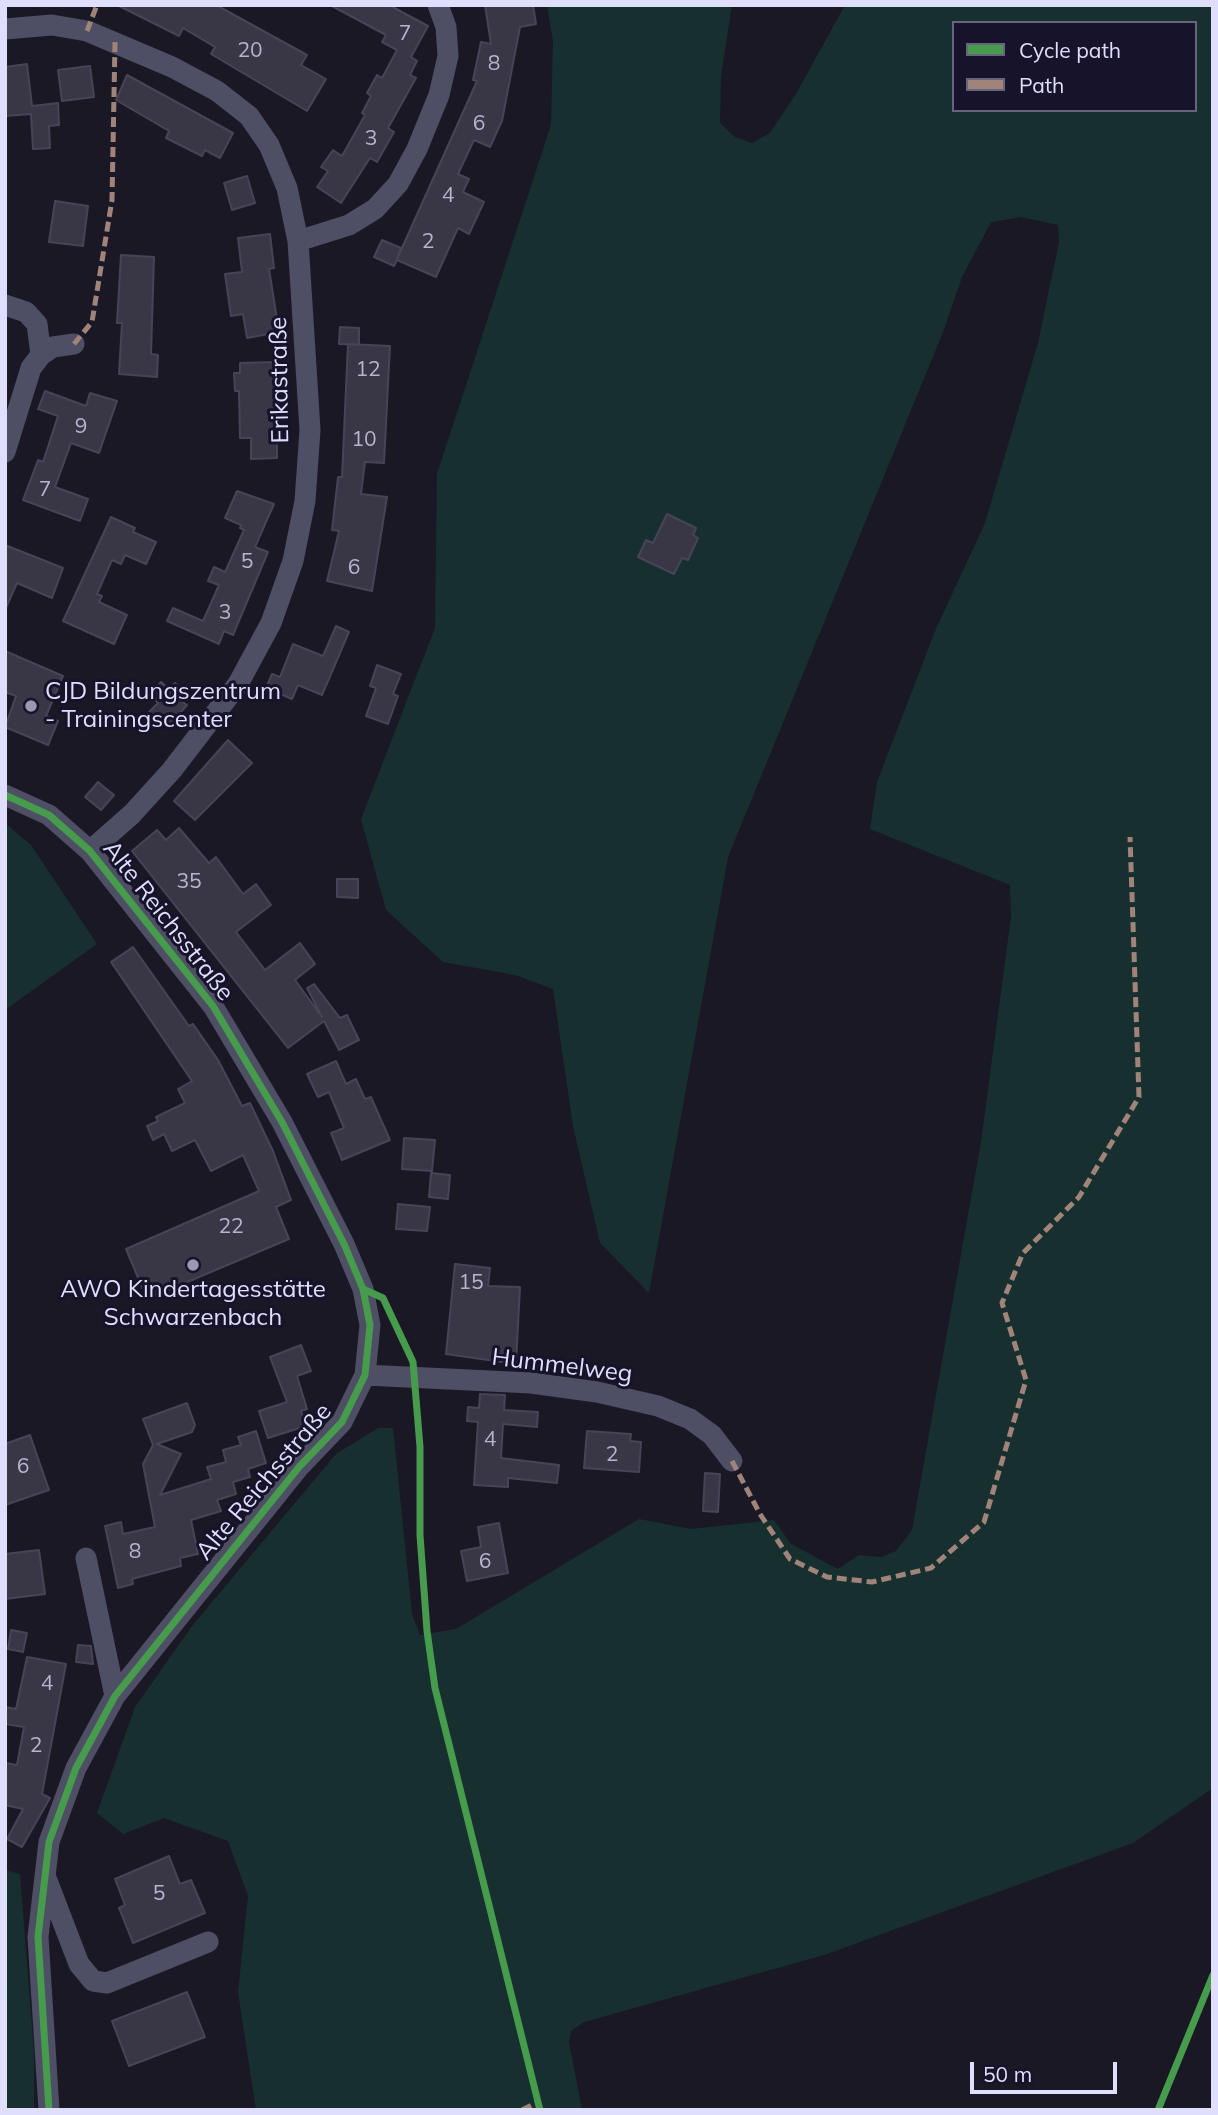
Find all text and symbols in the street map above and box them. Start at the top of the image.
house number: 7 [399,21,411,47]
legend [952,21,1197,112]
text: Cycle path [1019,37,1121,63]
house number: 20 [237,38,263,64]
house number: 8 [488,51,500,77]
text: Path [1019,72,1064,98]
house number: 6 [473,111,485,137]
house number: 3 [365,126,377,152]
house number: 4 [442,183,454,209]
house number: 2 [422,229,434,255]
street label: Erikastraße [264,316,296,444]
house number: 12 [355,357,381,383]
house number: 9 [75,414,87,440]
house number: 10 [351,427,377,453]
house number: 7 [39,477,51,503]
house number: 5 [241,549,253,575]
house number: 6 [348,555,360,581]
house number: 3 [219,600,231,626]
place label: CJD Bildungszentrum - Trainingscenter [45,678,281,734]
marker: CJD Bildungszentrum - Trainingscenter [23,698,39,714]
street label: Alte Reichsstraße [97,835,239,1007]
house number: 35 [176,869,202,895]
house number: 22 [218,1214,244,1240]
marker: AWO Kindertagesstätte Schwarzenbach [185,1257,201,1273]
house number: 15 [458,1270,484,1296]
place label: AWO Kindertagesstätte Schwarzenbach [60,1276,326,1332]
street label: Hummelweg [490,1343,634,1389]
street label: Alte Reichsstraße [190,1398,338,1566]
house number: 4 [484,1427,496,1453]
house number: 2 [606,1442,618,1468]
house number: 6 [17,1454,29,1480]
house number: 8 [129,1539,141,1565]
house number: 6 [479,1549,491,1575]
house number: 4 [41,1671,53,1697]
house number: 2 [30,1733,42,1759]
house number: 5 [153,1881,165,1907]
scale bar [973,2048,1120,2092]
text: 50 m [983,2061,1032,2087]

